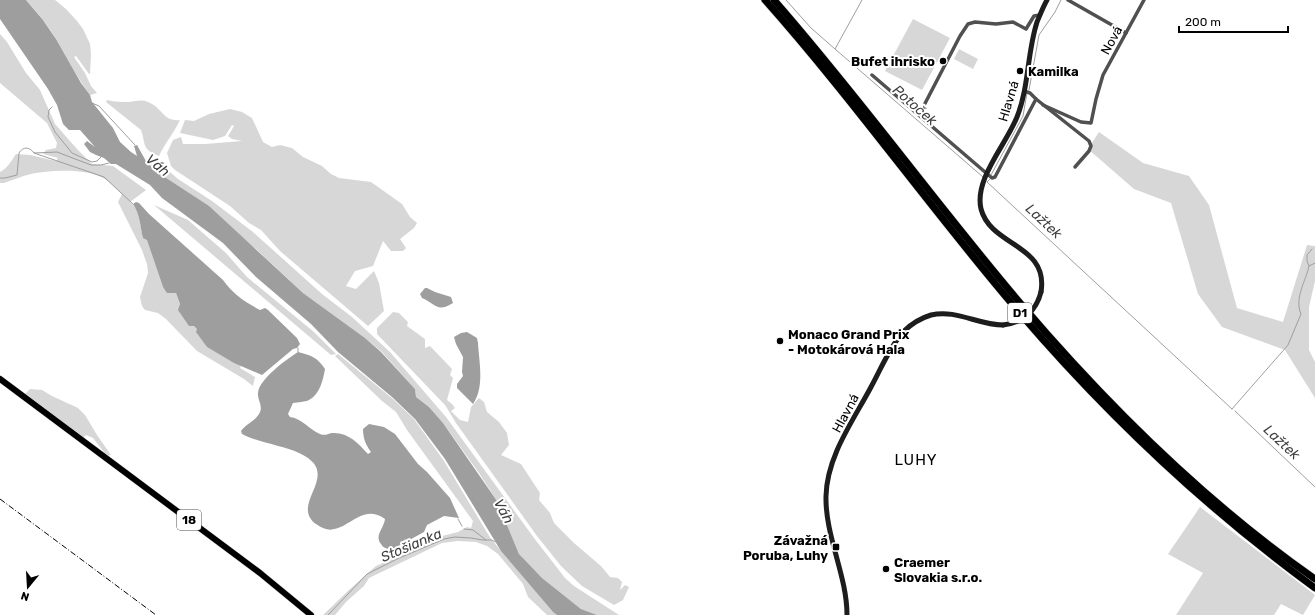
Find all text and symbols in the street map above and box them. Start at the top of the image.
scale bar [1179,8,1288,34]
text: 200 m [1185,15,1221,29]
street label: Nová [1098,23,1125,57]
place label: Bufet ihrisko [851,54,935,69]
marker: Bufet ihrisko [938,56,948,66]
place label: Kamilka [1028,64,1079,79]
marker: Kamilka [1015,66,1025,76]
street label: Hlavná [995,79,1022,123]
water label: Potoček [889,82,941,130]
water label: Váh [142,151,173,180]
water label: Lažtek [1022,200,1066,243]
road number: D1 [1008,303,1032,323]
place label: Monaco Grand Prix - Motokárová Hala [788,327,910,357]
marker: Monaco Grand Prix - Motokárová Hala [775,336,785,346]
street label: Hlavná [829,391,862,435]
water label: Lažtek [1260,421,1304,464]
district label: LUHY [894,451,938,469]
water label: Váh [490,496,517,527]
road number: 18 [177,510,201,530]
water label: Stošianka [378,525,444,566]
place label: Závažná Poruba, Luhy [743,533,828,563]
marker: Závažná Poruba, Luhy [831,542,841,552]
place label: Craemer Slovakia s.r.o. [894,555,982,585]
marker: Craemer Slovakia s.r.o. [881,564,891,574]
north arrow [8,567,48,607]
text: N [19,589,31,603]

